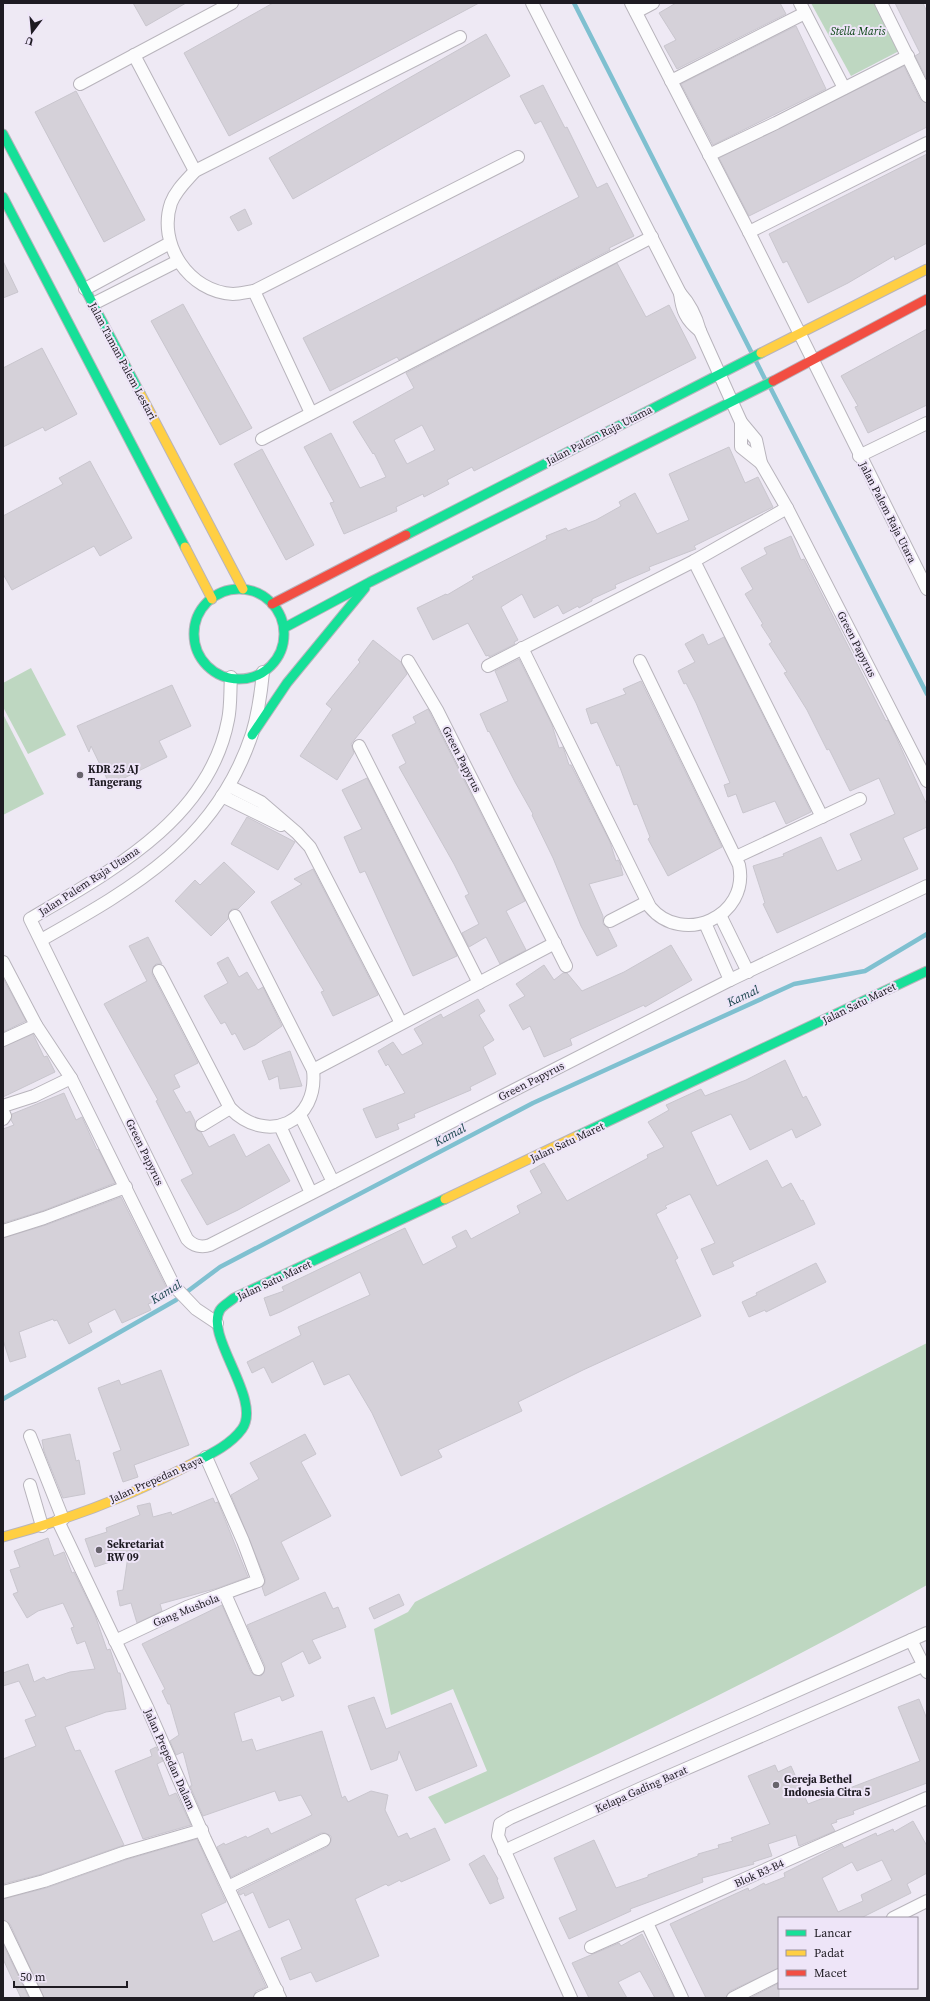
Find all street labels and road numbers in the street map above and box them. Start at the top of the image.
street label: Jalan Taman Palem Lestari [85,299,160,423]
street label: Jalan Palem Raja Utama [543,402,655,469]
street label: Jalan Palem Raja Utara [855,458,920,566]
street label: Green Papyrus [833,609,880,680]
street label: Green Papyrus [438,724,485,795]
street label: Jalan Palem Raja Utama [35,843,143,920]
street label: Jalan Satu Maret [819,979,899,1028]
street label: Green Papyrus [496,1058,567,1105]
street label: Green Papyrus [122,1117,167,1188]
street label: Jalan Satu Maret [527,1119,607,1167]
street label: Jalan Satu Maret [234,1257,314,1305]
street label: Jalan Prepedan Raya [106,1452,205,1507]
street label: Gang Mushola [151,1590,222,1631]
street label: Jalan Prepedan Dalam [140,1706,199,1812]
street label: Kelapa Gading Barat [593,1762,690,1817]
street label: Blok B3-B4 [732,1856,787,1891]

